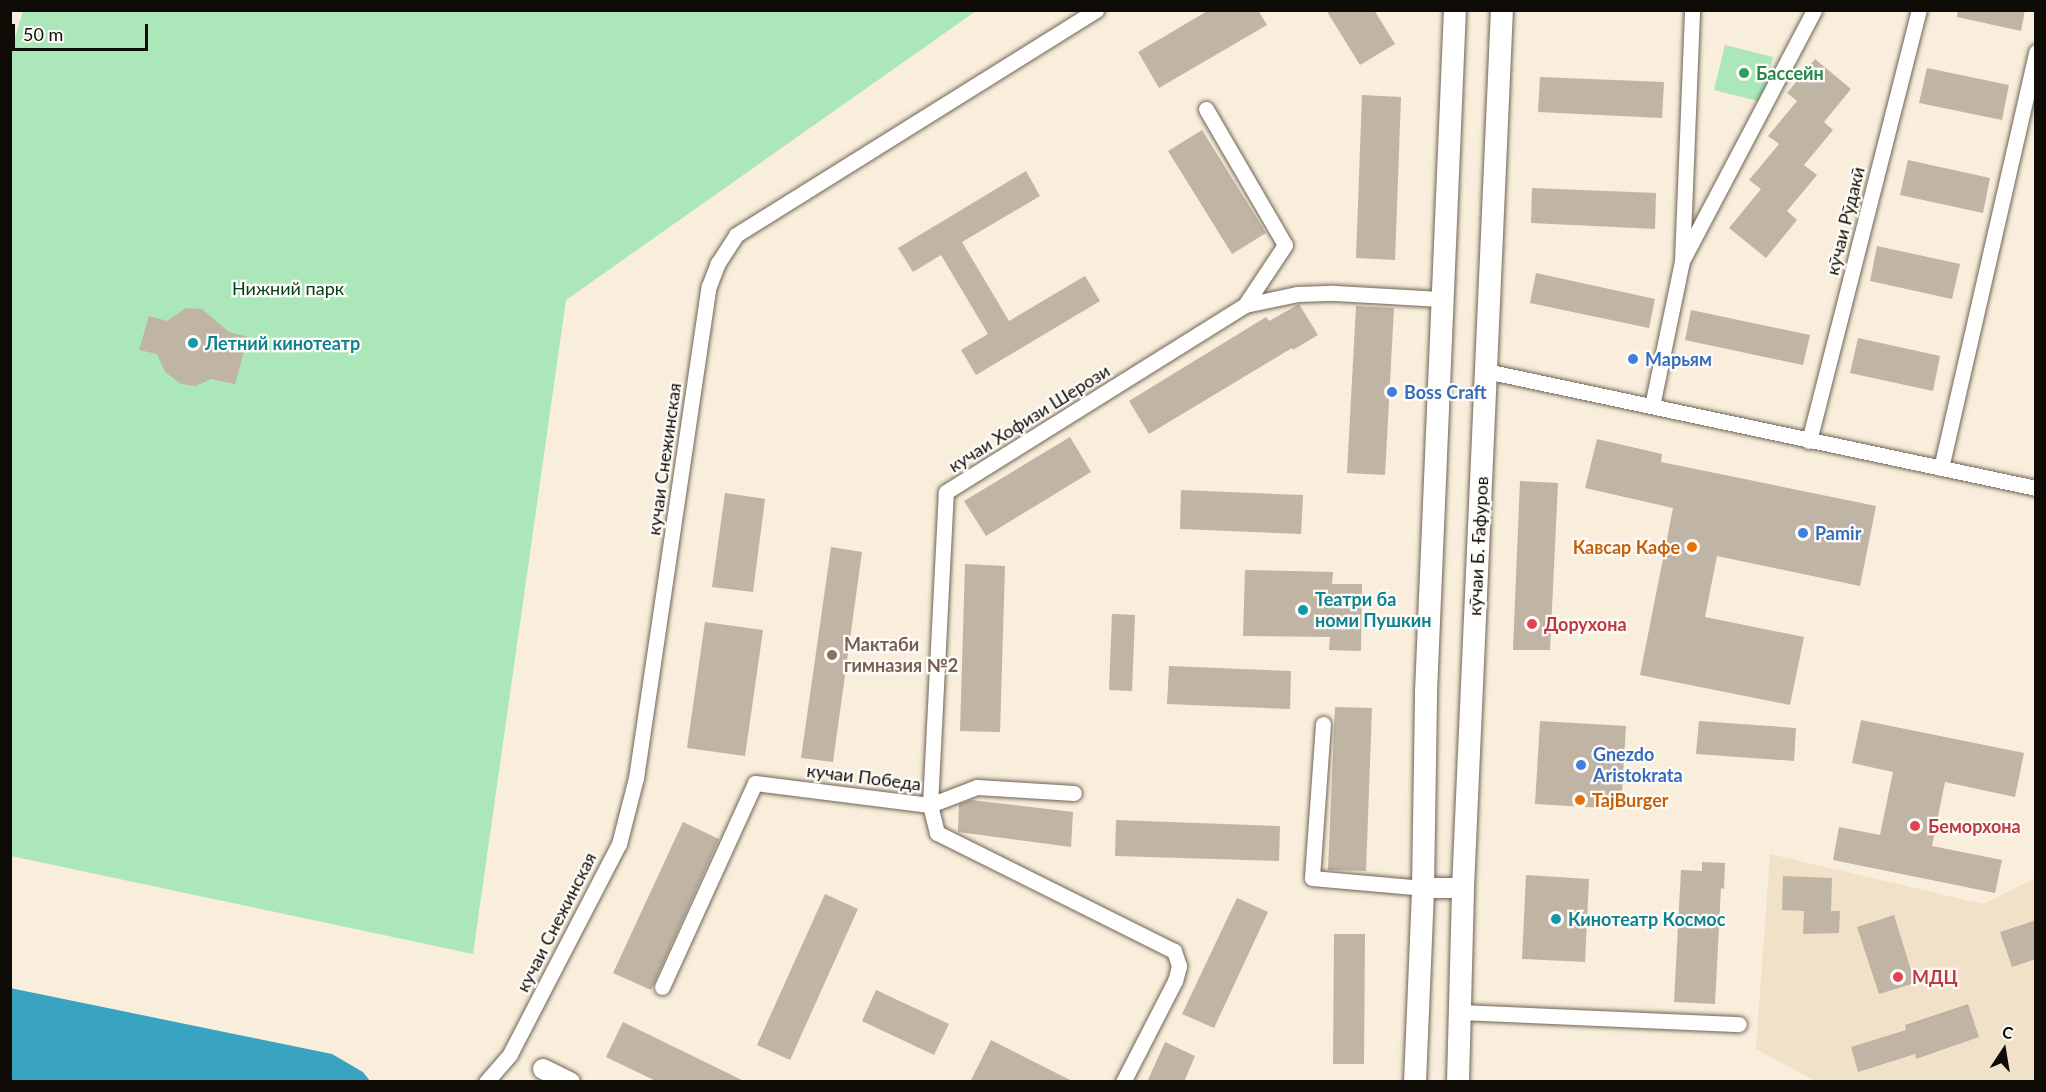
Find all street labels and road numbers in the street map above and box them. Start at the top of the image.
street label: кӯчаи Рӯдакӣ [1821,165,1869,277]
street label: кучаи Хофизи Шерози [944,360,1114,476]
street label: кучаи Снежинская [643,381,685,537]
street label: кӯчаи Б. Ғафуров [1464,476,1492,616]
street label: кучаи Победа [806,759,922,795]
street label: кучаи Снежинская [511,849,601,995]

